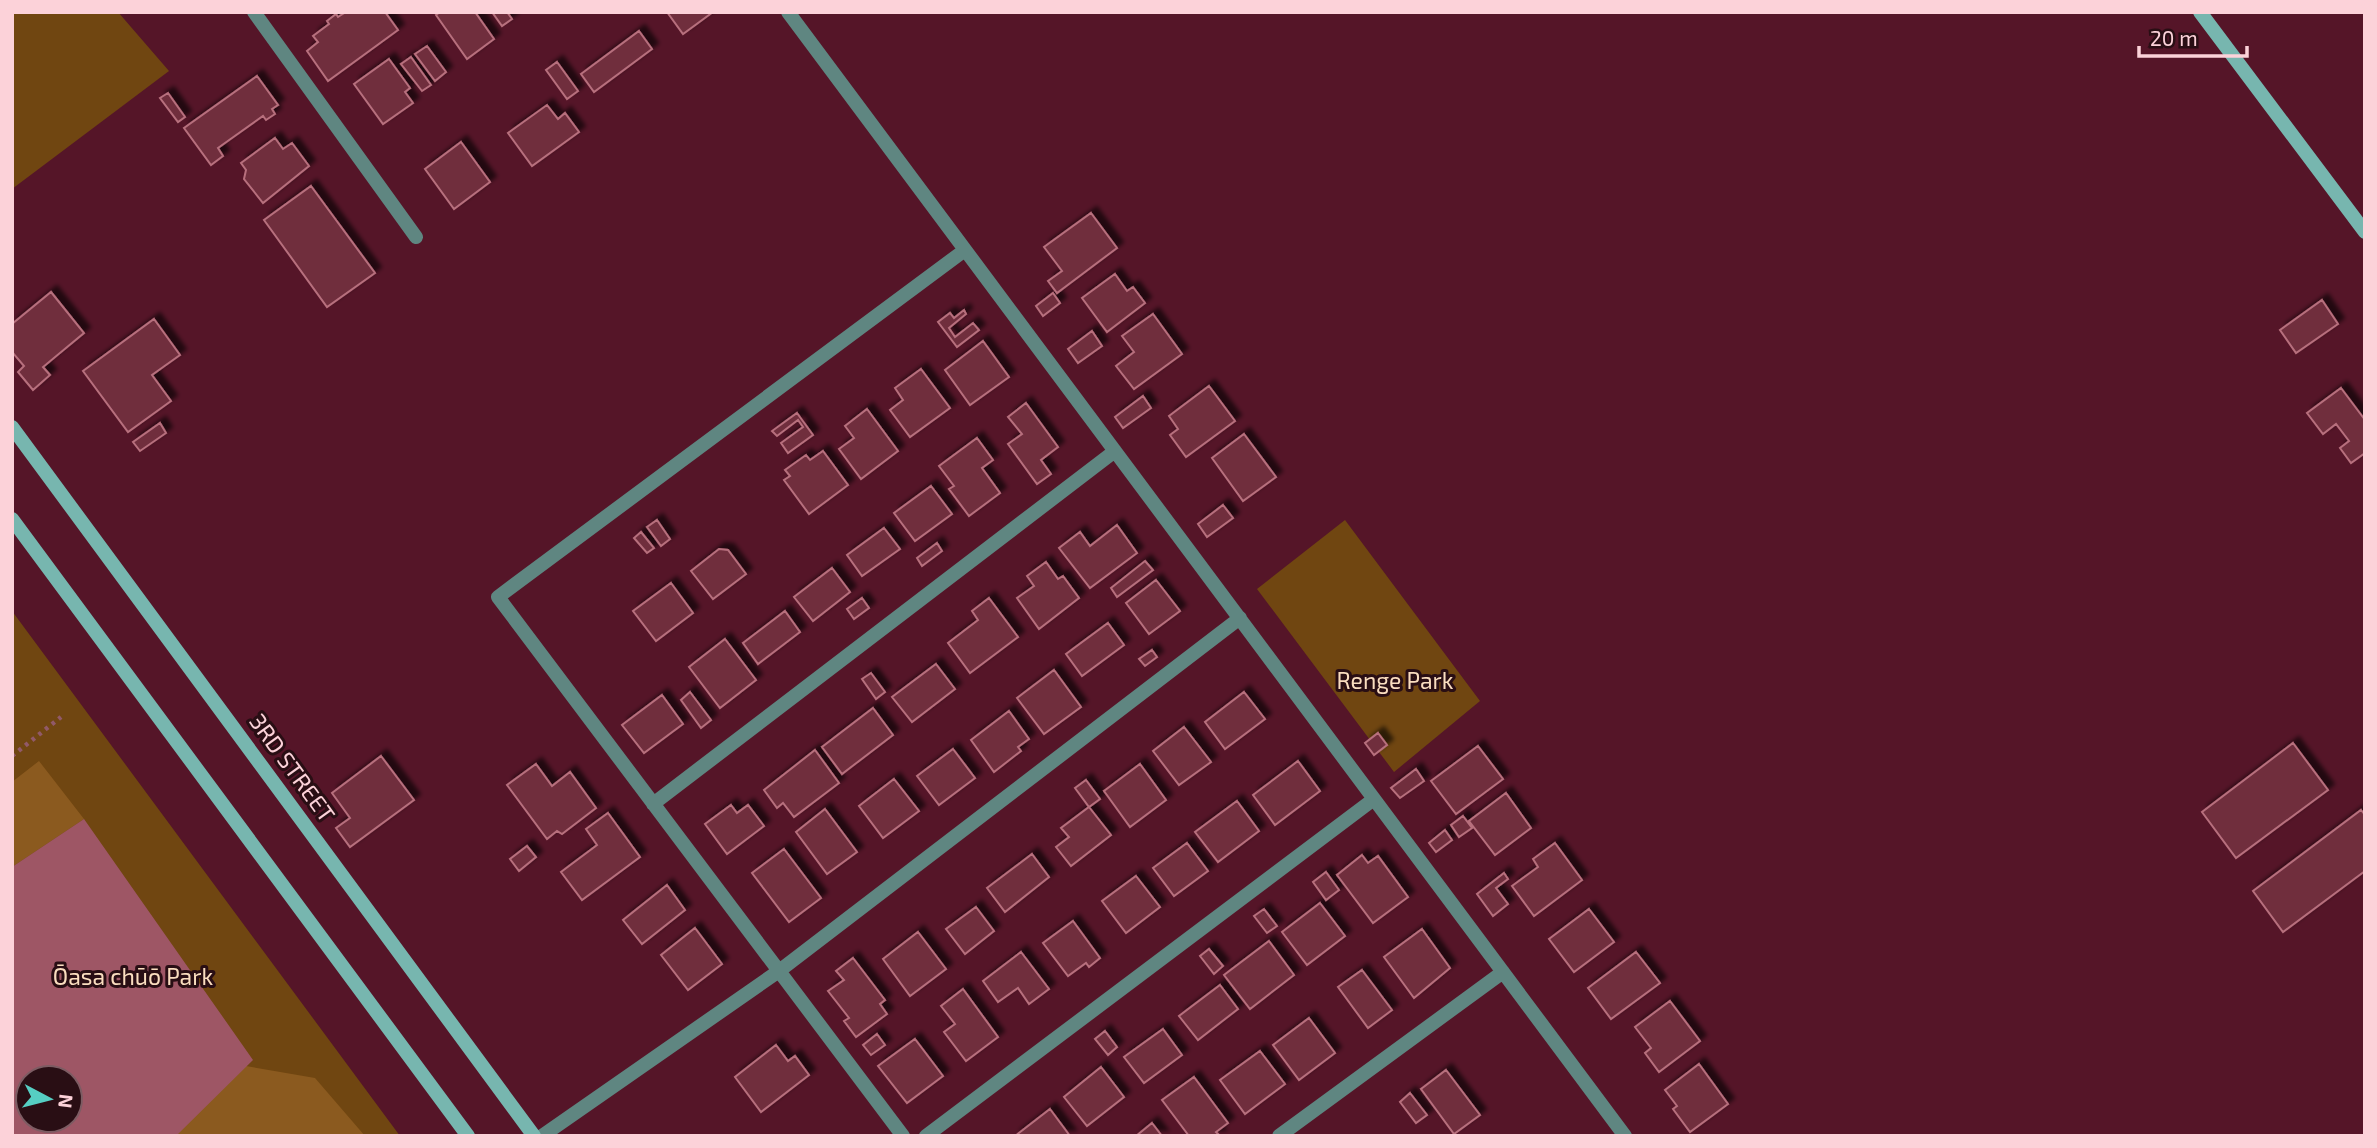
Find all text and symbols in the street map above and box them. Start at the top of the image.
scale bar [2139,14,2248,58]
text: 20 m [2150,25,2198,50]
park label: Renge Park [1336,666,1454,694]
street label: 3RD STREET [244,708,341,827]
park label: Ōasa chūō Park [53,962,213,990]
north arrow [14,1064,84,1134]
text: N [54,1093,79,1109]

